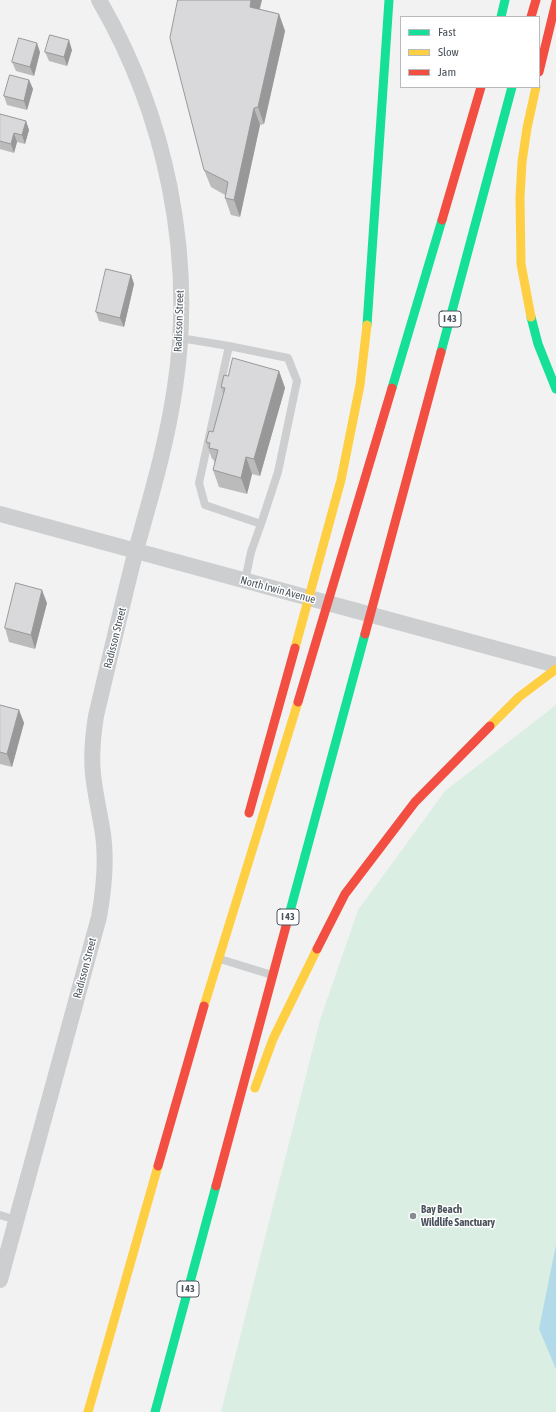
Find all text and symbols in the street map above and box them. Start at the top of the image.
legend [400,16,540,88]
text: Fast [438,25,456,39]
text: Slow [438,45,459,59]
text: Jam [438,65,456,79]
street label: Radisson Street [171,290,187,352]
road number: I 43 [439,311,461,327]
street label: North Irwin Avenue [239,574,317,606]
street label: Radisson Street [101,606,129,670]
road number: I 43 [277,909,299,925]
street label: Radisson Street [71,936,99,1000]
place label: Bay Beach Wildlife Sanctuary [421,1203,495,1229]
marker: Bay Beach Wildlife Sanctuary [408,1211,418,1221]
road number: I 43 [177,1281,199,1297]

